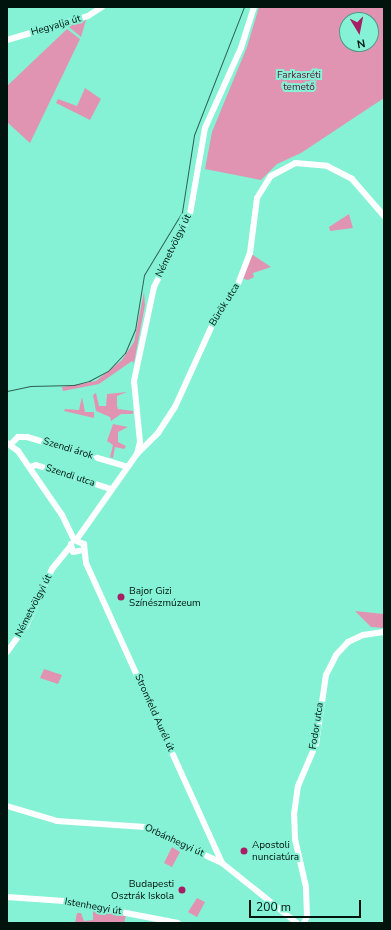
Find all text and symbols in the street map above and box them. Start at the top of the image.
north arrow [339,12,379,52]
street label: Hegyalja út [30,13,82,39]
text: N [356,35,366,51]
park label: Farkasréti temető [277,69,321,92]
street label: Németvölgyi út [154,212,194,280]
street label: Bürök utca [207,281,243,329]
street label: Szendi árok [41,436,95,462]
street label: Szendi utca [44,462,96,490]
street label: Németvölgyi út [13,573,55,639]
place label: Bajor Gizi Színészmúzeum [129,585,201,608]
marker: Bajor Gizi Színészmúzeum [116,592,126,602]
street label: Stromfeld Aurél út [132,672,176,754]
street label: Fodor utca [307,702,327,750]
street label: Orbánhegyi út [142,822,206,860]
place label: Apostoli nunciatúra [252,839,299,862]
marker: Apostoli nunciatúra [239,846,249,856]
place label: Budapesti Osztrák Iskola [111,878,174,902]
marker: Budapesti Osztrák Iskola [177,885,187,895]
scale bar [251,892,363,918]
street label: Istenhegyi út [64,896,122,918]
text: 200 m [256,899,291,915]

